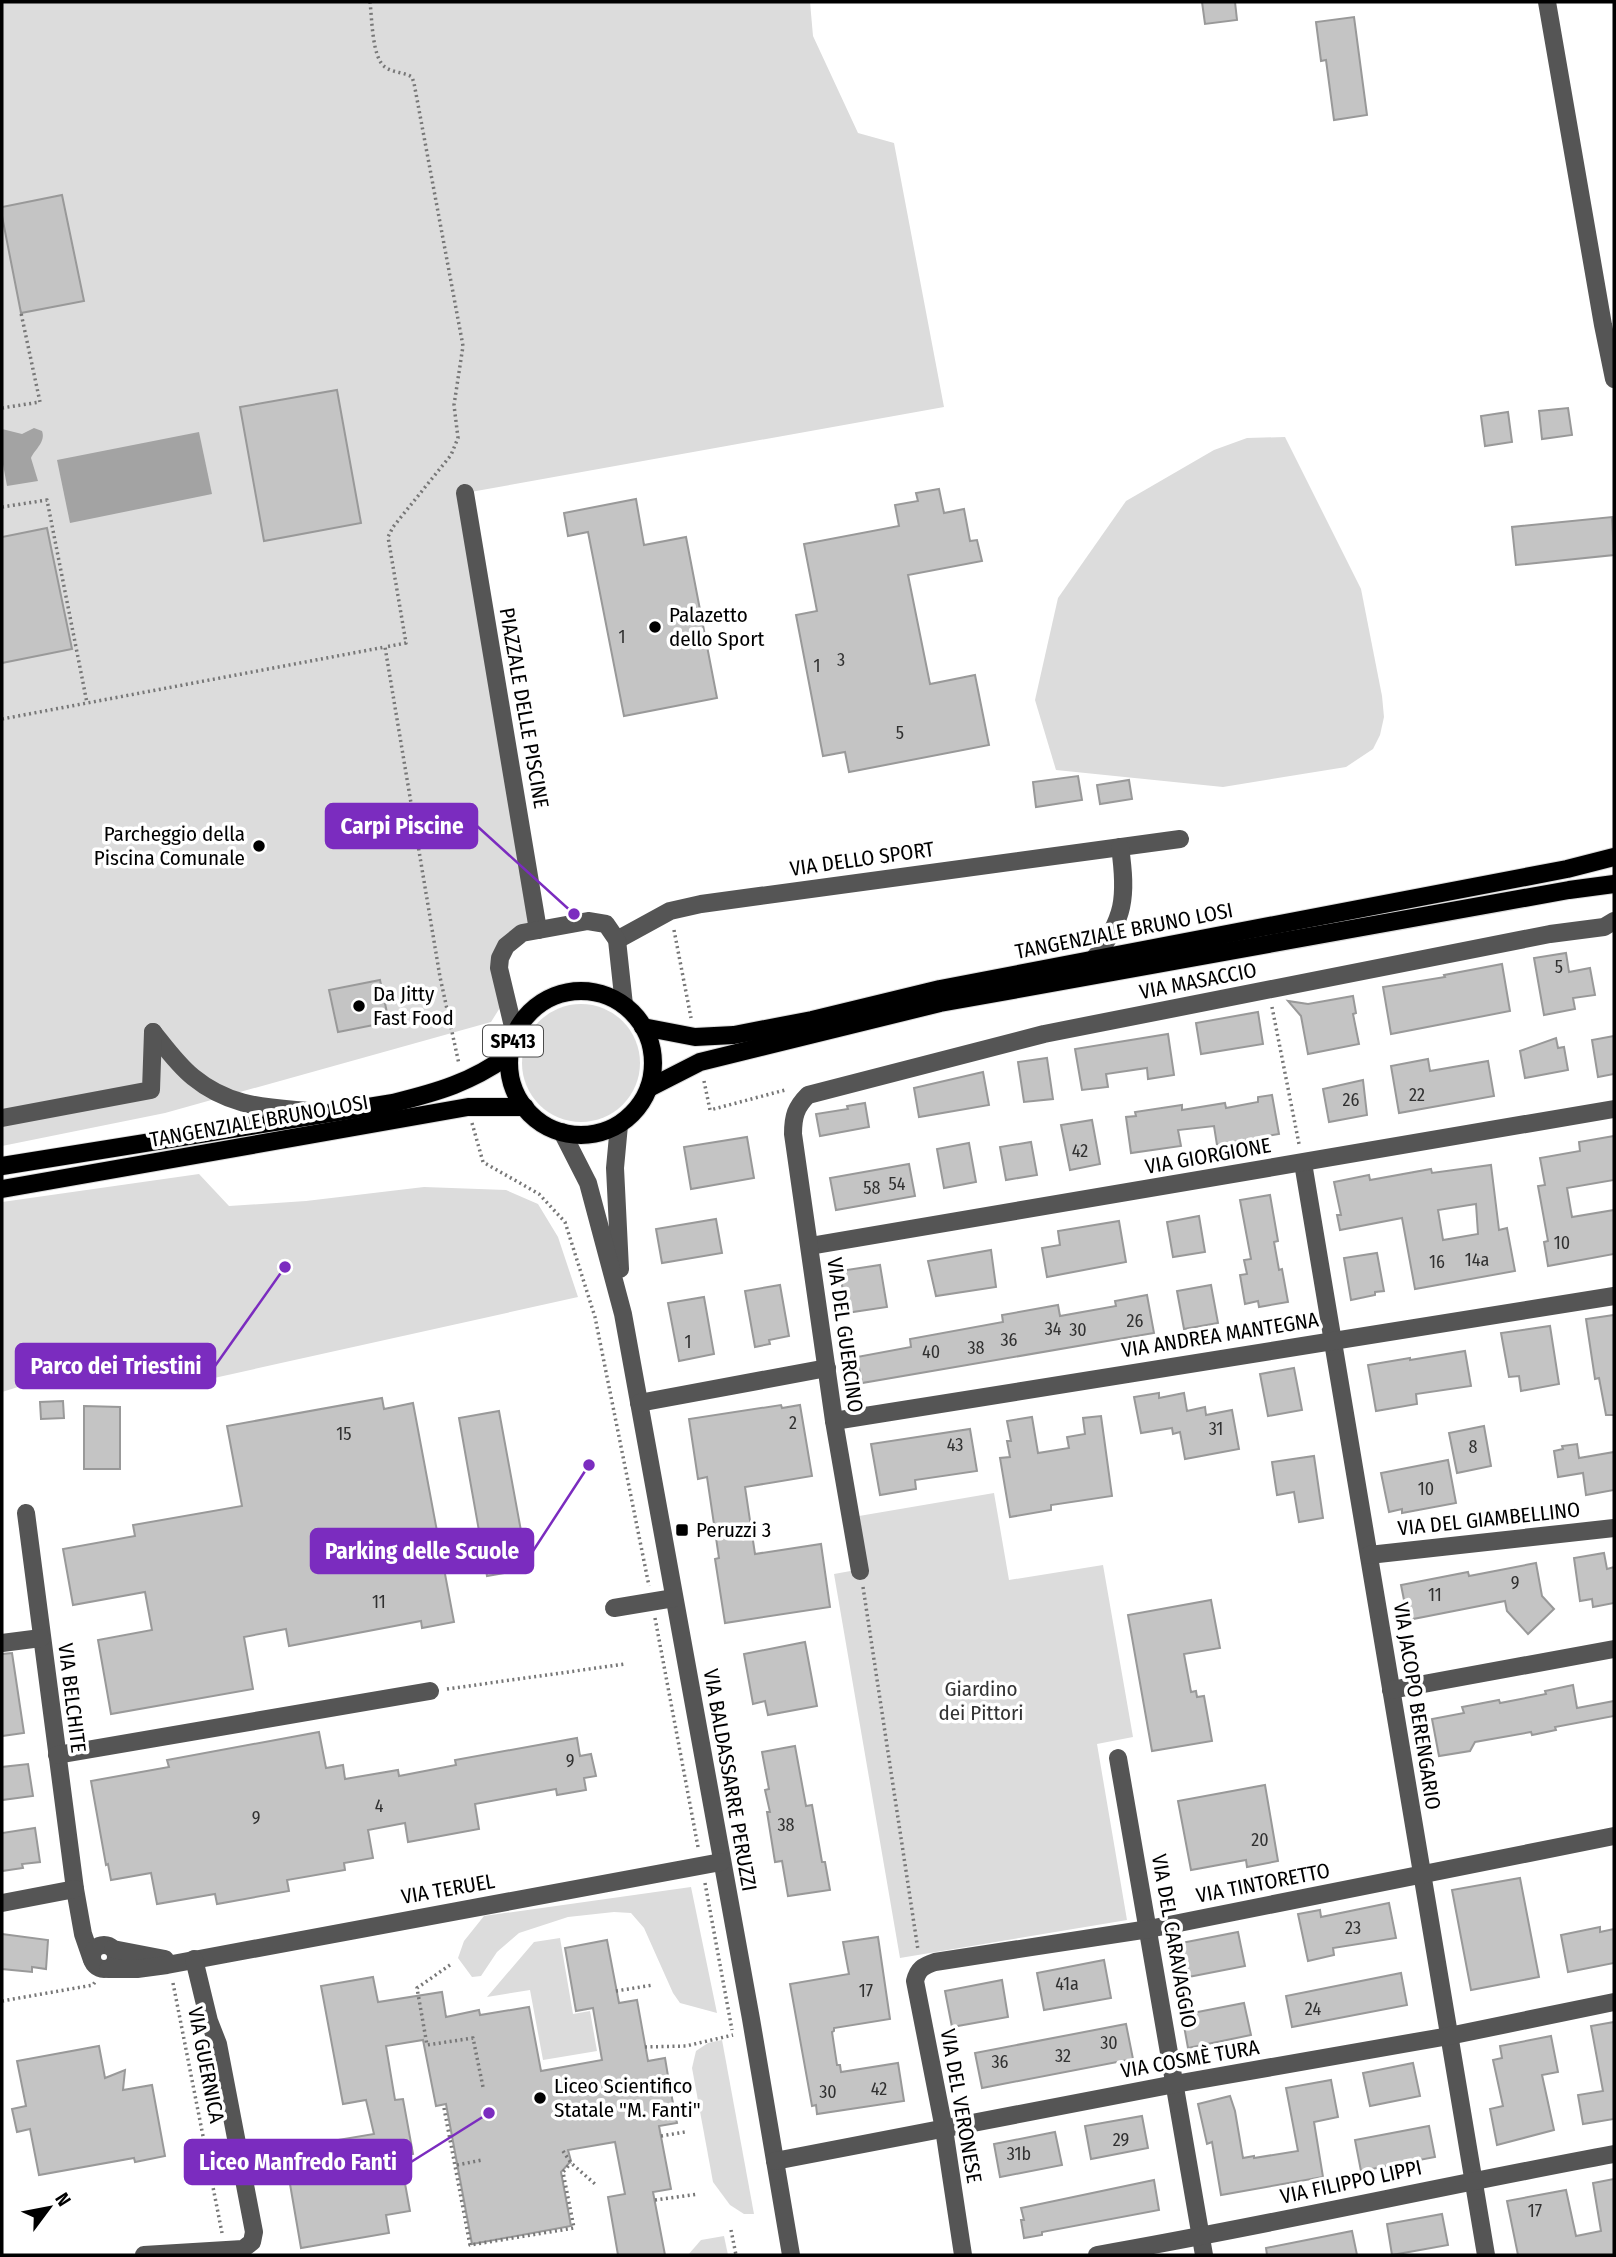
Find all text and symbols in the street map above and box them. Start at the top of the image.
place label: Palazetto dello Sport [669,602,765,652]
street label: PIAZZALE DELLE PISCINE [494,606,554,811]
marker: Palazetto dello Sport [647,619,663,635]
house number: 1 [618,626,626,648]
house number: 3 [837,649,845,671]
house number: 1 [813,655,821,677]
house number: 5 [896,722,904,744]
callout: Carpi Piscine [326,804,477,848]
text: Carpi Piscine [340,812,464,840]
place label: Parcheggio della Piscina Comunale [94,821,245,871]
street label: VIA DELLO SPORT [788,836,936,882]
marker: Parcheggio della Piscina Comunale [251,838,267,854]
street label: TANGENZIALE BRUNO LOSI [1013,897,1235,965]
house number: 5 [1555,956,1563,978]
street label: VIA MASACCIO [1137,957,1259,1005]
place label: Da Jitty Fast Food [373,981,454,1031]
marker: Da Jitty Fast Food [351,998,367,1014]
road number: SP413 [483,1026,543,1056]
house number: 22 [1409,1084,1425,1106]
street label: TANGENZIALE BRUNO LOSI [148,1089,370,1153]
house number: 26 [1343,1089,1360,1111]
street label: VIA GIORGIONE [1143,1132,1273,1180]
house number: 42 [1072,1140,1088,1162]
house number: 54 [889,1173,906,1195]
house number: 58 [863,1177,881,1199]
house number: 10 [1554,1232,1570,1254]
house number: 14a [1465,1249,1489,1271]
house number: 16 [1429,1251,1445,1273]
street label: VIA DEL GUERCINO [821,1256,869,1414]
street label: VIA ANDREA MANTEGNA [1120,1307,1320,1363]
house number: 26 [1127,1310,1144,1332]
house number: 34 [1045,1318,1062,1340]
house number: 30 [1069,1319,1087,1341]
house number: 36 [1000,1329,1018,1351]
house number: 1 [684,1331,692,1353]
house number: 38 [967,1337,985,1359]
house number: 40 [922,1341,940,1363]
callout: Parco dei Triestini [16,1344,215,1388]
text: Parco dei Triestini [31,1352,202,1380]
house number: 2 [789,1412,797,1434]
house number: 31 [1209,1418,1223,1440]
house number: 15 [336,1423,352,1445]
house number: 43 [947,1434,963,1456]
house number: 8 [1469,1436,1478,1458]
house number: 10 [1418,1478,1434,1500]
street label: VIA DEL GIAMBELLINO [1396,1496,1582,1542]
place label: Peruzzi 3 [696,1517,771,1543]
marker: Peruzzi 3 [674,1522,690,1538]
callout: Parking delle Scuole [311,1529,533,1573]
text: Parking delle Scuole [325,1537,519,1565]
house number: 9 [1511,1572,1519,1594]
house number: 11 [1428,1584,1442,1606]
house number: 11 [372,1591,386,1613]
street label: VIA JACOPO BERENGARIO [1388,1600,1446,1812]
street label: VIA BELCHITE [52,1642,92,1754]
street label: VIA BALDASSARRE PERUZZI [698,1667,762,1893]
park label: Giardino dei Pittori [938,1676,1024,1726]
house number: 9 [566,1750,574,1772]
house number: 4 [375,1795,384,1817]
house number: 9 [252,1807,260,1829]
house number: 38 [777,1814,795,1836]
house number: 20 [1251,1829,1269,1851]
street label: VIA DEL CARAVAGGIO [1146,1852,1202,2030]
street label: VIA TINTORETTO [1194,1857,1332,1909]
street label: VIA TERUEL [399,1868,497,1910]
house number: 23 [1345,1917,1361,1939]
house number: 41a [1055,1973,1079,1995]
house number: 17 [859,1980,873,2002]
house number: 24 [1305,1998,1321,2020]
street label: VIA GUERNICA [182,2005,230,2125]
street label: VIA DEL VERONESE [935,2027,987,2185]
house number: 30 [1100,2032,1118,2054]
street label: VIA COSMÈ TURA [1119,2034,1261,2084]
house number: 32 [1055,2045,1071,2067]
house number: 36 [991,2051,1009,2073]
place label: Liceo Scientifico Statale "M. Fanti" [554,2073,701,2123]
house number: 42 [871,2078,887,2100]
house number: 30 [819,2081,837,2103]
marker: Liceo Scientifico Statale "M. Fanti" [532,2090,548,2106]
house number: 29 [1113,2129,1129,2151]
callout: Liceo Manfredo Fanti [185,2140,411,2184]
house number: 31b [1007,2143,1031,2165]
text: Liceo Manfredo Fanti [199,2148,397,2176]
street label: VIA FILIPPO LIPPI [1278,2154,1424,2210]
north arrow [14,2173,84,2243]
text: N [50,2188,76,2210]
house number: 17 [1528,2200,1542,2222]

